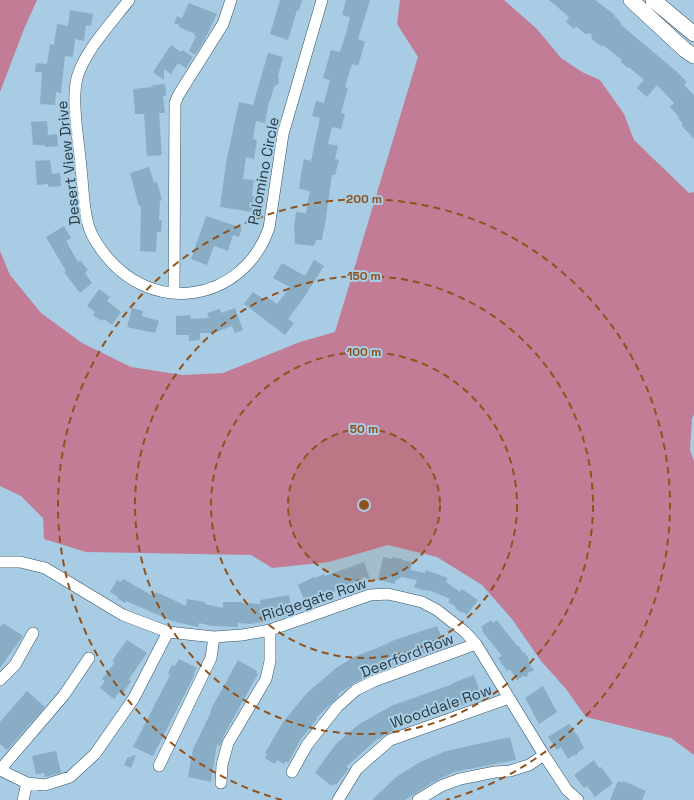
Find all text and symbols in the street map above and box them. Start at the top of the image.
street label: Desert View Drive [52,100,84,226]
street label: Palomino Circle [243,115,283,227]
text: 200 m [346,191,382,207]
text: 150 m [347,268,381,284]
text: 100 m [347,344,381,360]
text: 50 m [350,421,378,437]
centre of rings [357,498,371,512]
street label: Ridgegate Row [259,573,369,625]
street label: Deerford Row [358,628,456,682]
street label: Wooddale Row [388,680,494,732]

